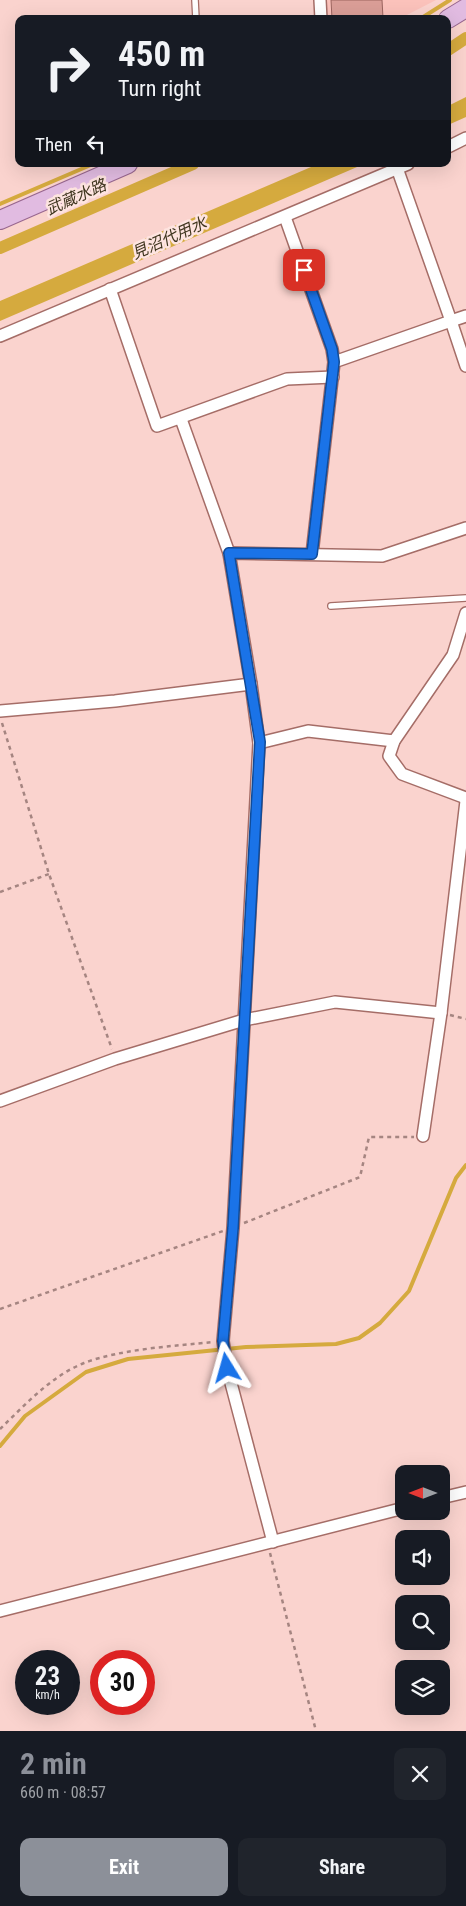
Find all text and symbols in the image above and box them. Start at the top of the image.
text: 450 m [118,34,205,75]
icon: right [35,35,100,100]
text: Turn right [118,76,201,101]
icon: left [82,130,110,158]
text: Then [35,133,72,156]
water label: 武蔵水路 [43,174,111,219]
water label: 見沼代用水 [129,212,211,263]
pin [283,249,325,291]
icon: arrive [290,256,318,284]
position arrow [200,1341,252,1393]
north arrow [395,1465,450,1520]
map controls [395,1465,450,1715]
button: sound [395,1530,450,1585]
button: search [395,1595,450,1650]
speed limit sign: 30 [90,1650,155,1715]
button: layers [395,1660,450,1715]
text: 23 [35,1662,60,1691]
text: km/h [35,1688,60,1702]
text: 2 min [20,1746,87,1781]
button: close [394,1748,446,1800]
text: 660 m · 08:57 [20,1783,106,1802]
button: Exit [20,1838,228,1896]
button: Share [238,1838,446,1896]

